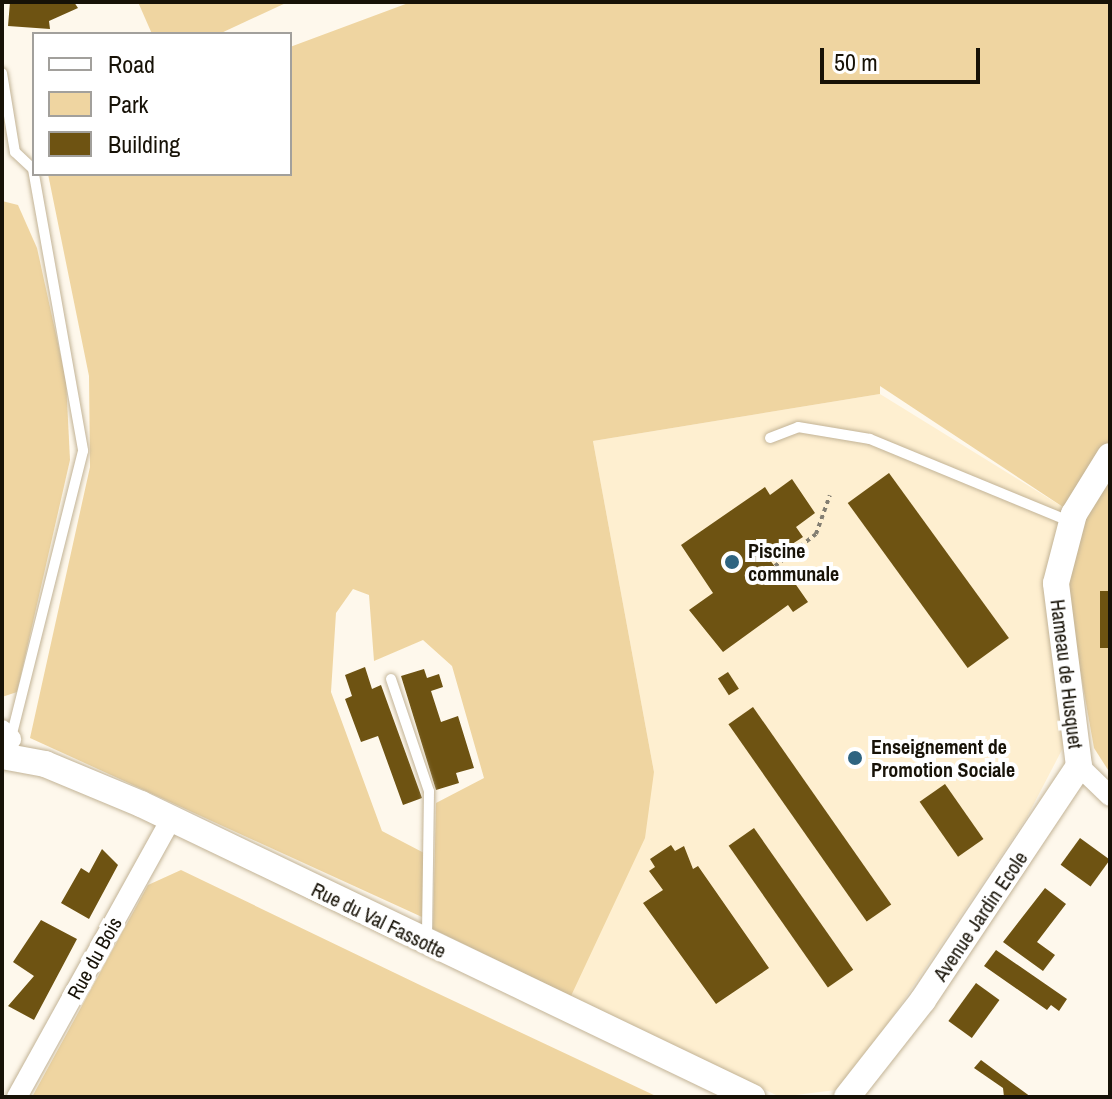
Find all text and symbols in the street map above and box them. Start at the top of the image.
legend [32,32,292,176]
scale bar [824,32,984,82]
text: 50 m [834,46,878,78]
text: Road [108,48,155,80]
text: Park [108,88,148,120]
text: Building [108,128,180,160]
place label: Piscine communale [748,538,839,585]
marker: Piscine communale [723,553,741,571]
street label: Hameau de Husquet [1046,598,1088,750]
place label: Enseignement de Promotion Sociale [871,734,1015,781]
marker: Enseignement de Promotion Sociale [846,749,864,767]
street label: Avenue Jardin Ecole [928,847,1032,985]
street label: Rue du Val Fassotte [308,877,450,963]
street label: Rue du Bois [62,913,126,1003]

